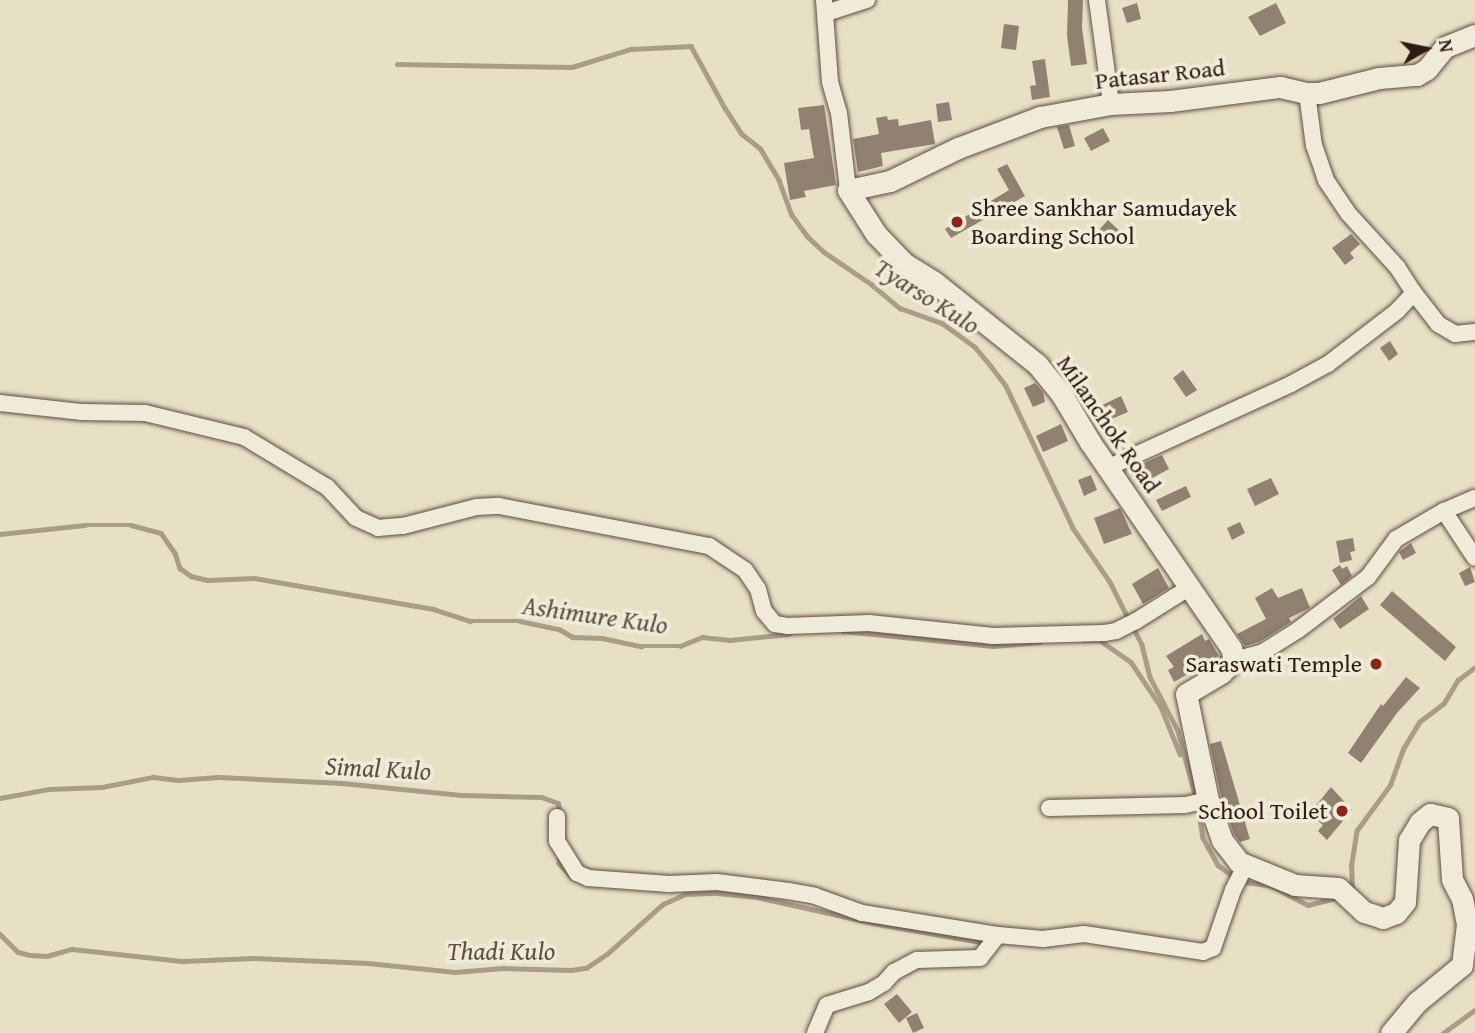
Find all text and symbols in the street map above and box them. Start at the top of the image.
north arrow [1391,14,1461,84]
text: N [1432,37,1462,54]
street label: Patasar Road [1094,53,1226,95]
place label: Shree Sankhar Samudayek Boarding School [971,194,1237,250]
marker: Shree Sankhar Samudayek Boarding School [949,214,965,230]
water label: Tyarso Kulo [869,251,985,341]
street label: Milanchok Road [1051,350,1167,498]
water label: Ashimure Kulo [520,589,670,641]
place label: Saraswati Temple [1186,650,1362,678]
marker: Saraswati Temple [1368,656,1384,672]
water label: Simal Kulo [324,750,432,786]
place label: School Toilet [1198,797,1328,825]
marker: School Toilet [1334,803,1350,819]
water label: Thadi Kulo [447,935,555,967]

